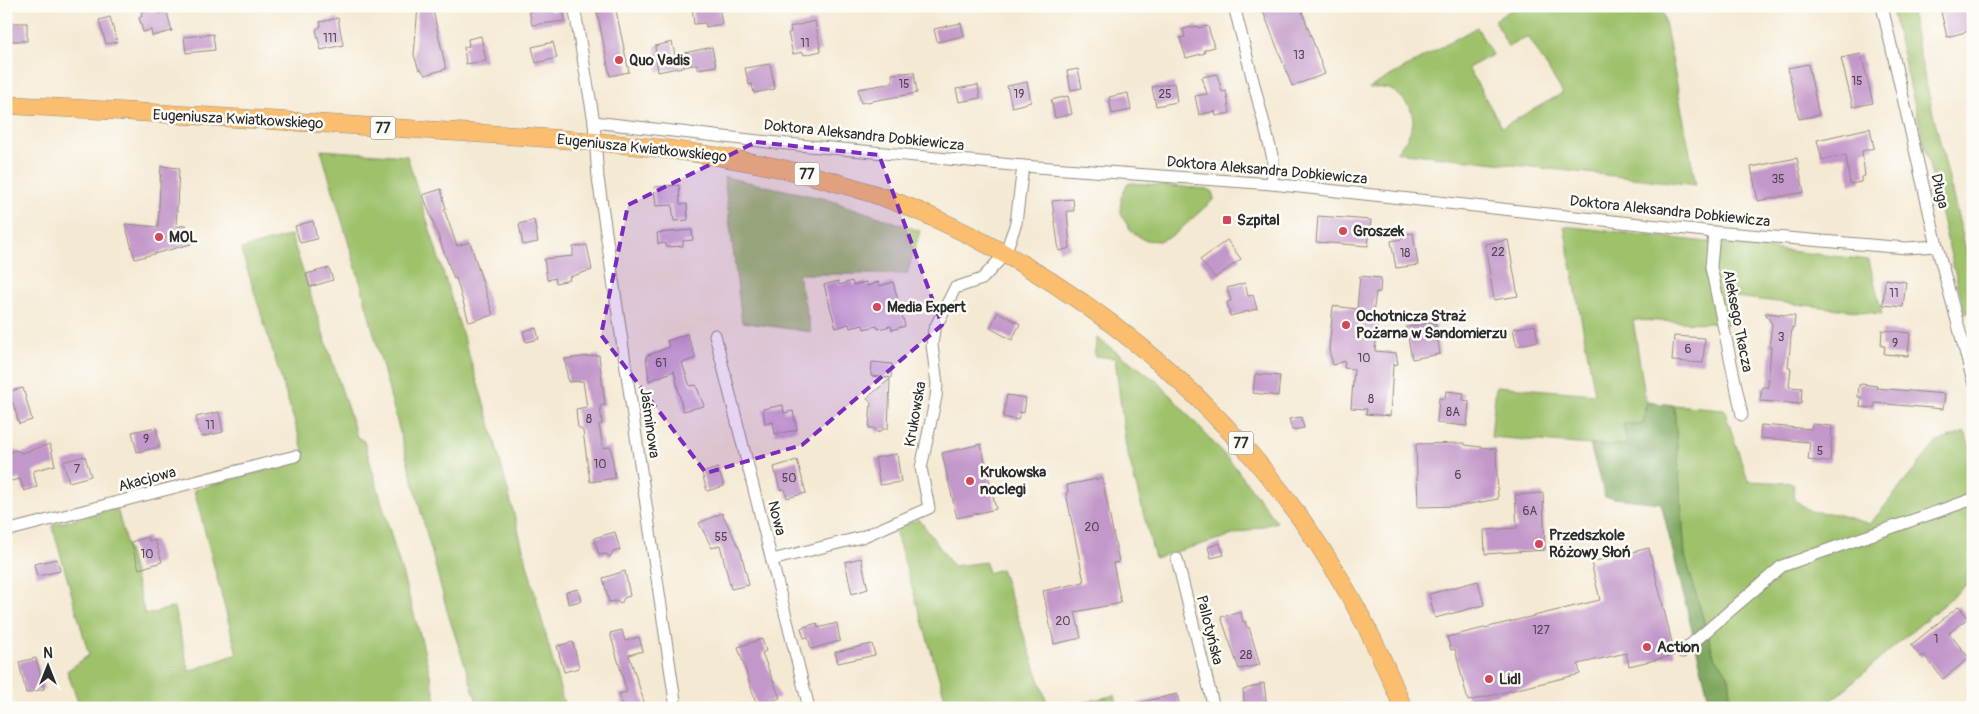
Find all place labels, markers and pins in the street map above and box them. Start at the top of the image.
place label: Quo Vadis [629,51,690,70]
marker: Quo Vadis [613,54,625,66]
place label: Szpital [1237,211,1280,230]
marker: Szpital [1221,214,1233,226]
place label: Groszek [1353,222,1405,241]
marker: Groszek [1337,225,1349,237]
place label: MOL [169,228,198,247]
marker: MOL [153,231,165,243]
place label: Media Expert [887,298,967,317]
marker: Media Expert [871,301,883,313]
place label: Ochotnicza Straż Pożarna w Sandomierzu [1356,307,1508,343]
marker: Ochotnicza Straż Pożarna w Sandomierzu [1340,319,1352,331]
place label: Krukowska noclegi [980,463,1046,499]
marker: Krukowska noclegi [964,475,976,487]
place label: Przedszkole Różowy Słoń [1549,526,1631,562]
marker: Przedszkole Różowy Słoń [1533,538,1545,550]
place label: Action [1657,638,1700,657]
marker: Action [1641,641,1653,653]
place label: Lidl [1499,670,1521,689]
marker: Lidl [1483,673,1495,685]

